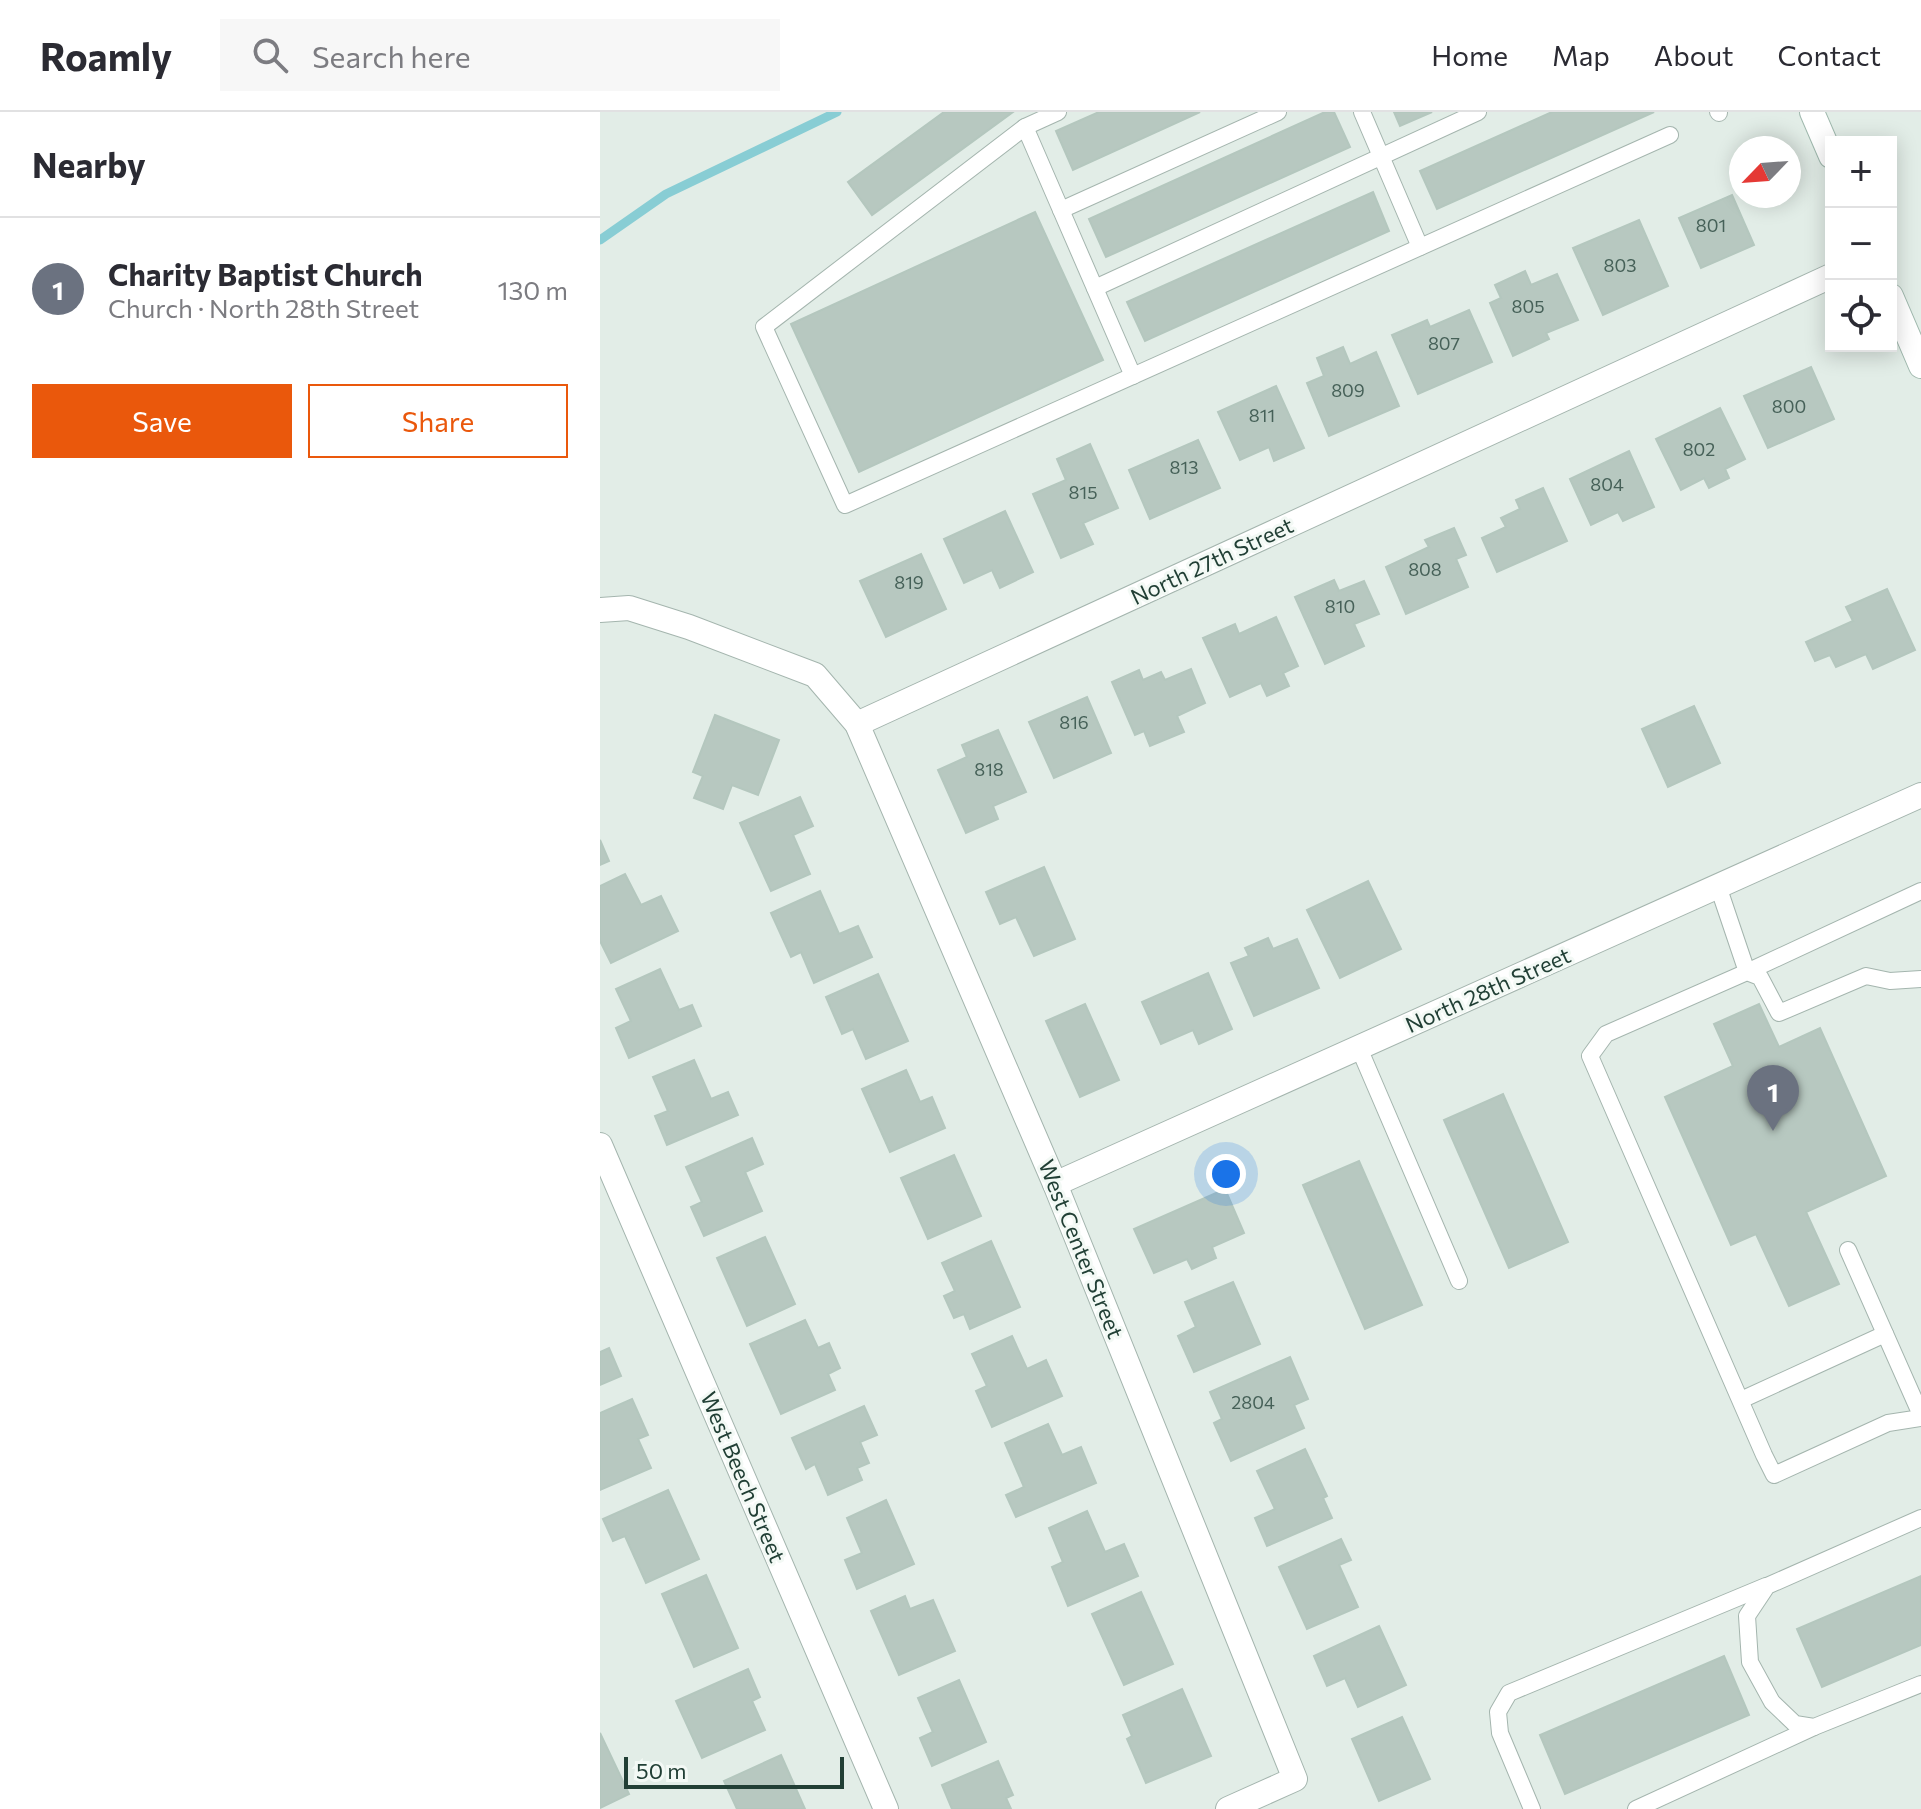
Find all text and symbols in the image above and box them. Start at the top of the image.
search box [220,19,780,91]
text: Roamly [40,32,172,79]
icon: search [248,33,292,77]
text: Search here [312,37,471,74]
text: Home [1431,38,1508,72]
text: Map [1552,38,1610,72]
text: About [1654,38,1734,72]
text: Contact [1778,38,1881,72]
north arrow [1729,136,1801,208]
map controls [1825,136,1897,352]
button: + [1825,136,1897,208]
text: Nearby [32,143,146,185]
button: − [1825,208,1897,280]
house number: 801 [1696,214,1726,236]
house number: 803 [1604,254,1636,276]
text: Charity Baptist Church [108,255,423,292]
text: 1 [52,274,64,305]
text: 130 m [497,274,568,305]
button: locate [1825,280,1897,352]
text: Church · North 28th Street [108,292,419,323]
house number: 805 [1511,295,1545,317]
house number: 807 [1428,332,1460,354]
house number: 809 [1331,379,1365,401]
button: Save [32,384,292,458]
button: Share [308,384,568,458]
house number: 800 [1772,395,1806,417]
house number: 811 [1249,404,1275,426]
house number: 802 [1683,438,1715,460]
house number: 813 [1170,456,1198,478]
house number: 804 [1590,473,1624,495]
house number: 815 [1069,481,1097,503]
street label: North 27th Street [1126,511,1297,610]
house number: 808 [1408,558,1442,580]
house number: 819 [894,571,924,593]
house number: 810 [1325,595,1355,617]
house number: 816 [1059,711,1089,733]
house number: 818 [974,758,1004,780]
street label: North 28th Street [1401,941,1575,1038]
pin: 1 [1747,1065,1799,1131]
your location [1206,1154,1246,1194]
street label: West Center Street [1033,1155,1130,1342]
street label: West Beech Street [695,1387,792,1566]
house number: 2804 [1231,1391,1275,1413]
scale bar [624,1753,844,1789]
text: 50 m [636,1757,686,1784]

